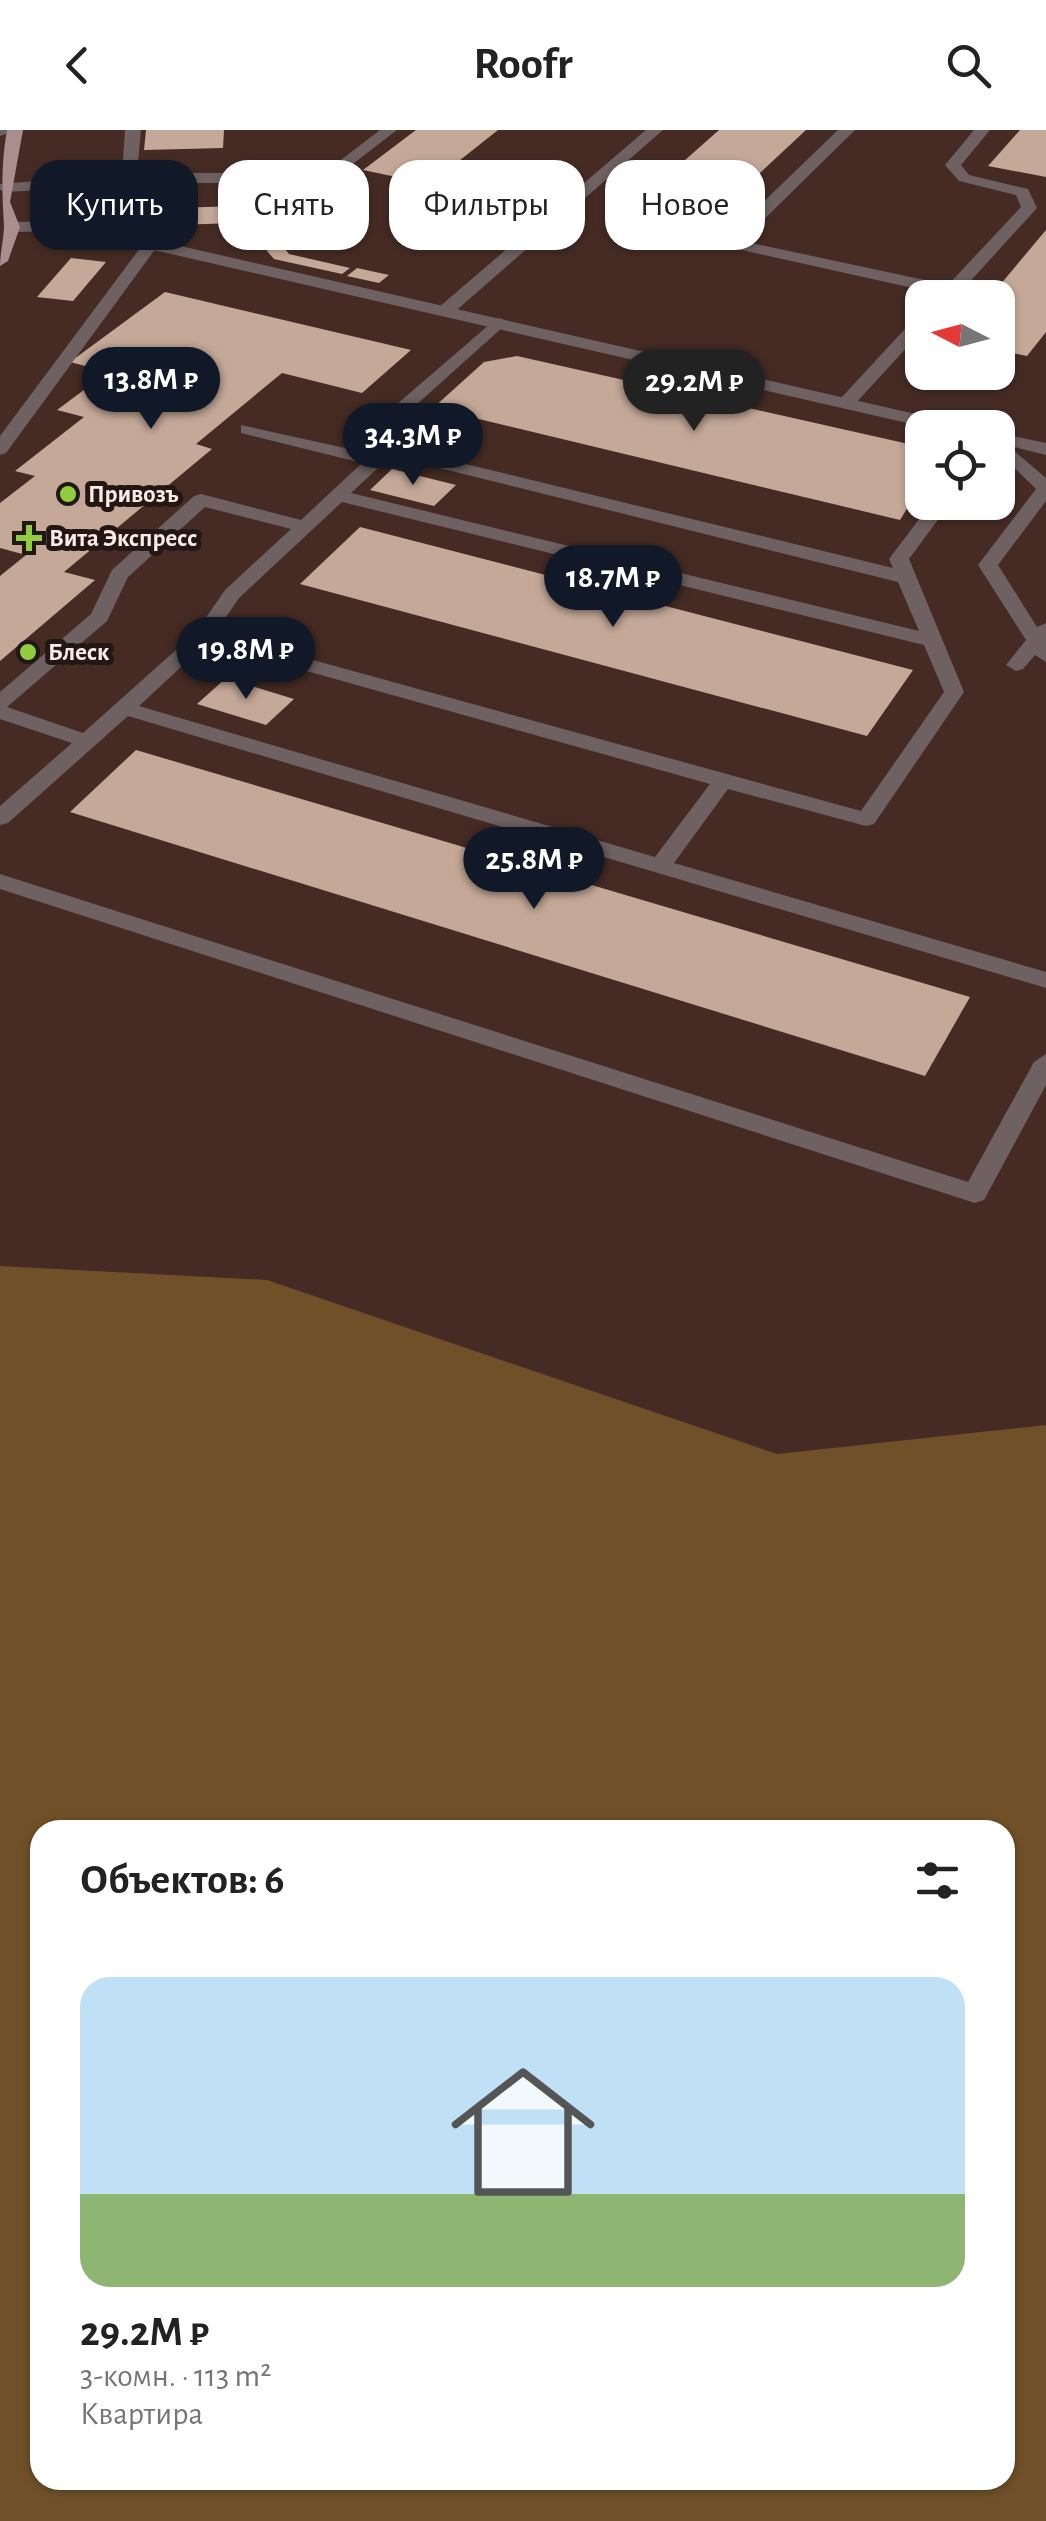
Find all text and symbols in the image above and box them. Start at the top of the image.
icon: back [50,38,105,93]
icon: search [941,38,996,93]
text: Roofr [473,42,573,87]
chip: Купить [30,160,198,250]
chip: Снять [218,160,369,250]
chip: Фильтры [389,160,585,250]
chip: Новое [605,160,765,250]
north arrow [905,280,1015,390]
map controls [905,280,1015,520]
pin: 13.8M ₽ [59,347,243,432]
pin: 29.2M ₽ [602,349,786,434]
text: 13.8M ₽ [104,363,198,395]
text: 29.2M ₽ [645,365,743,397]
pin: 34.3M ₽ [321,403,505,488]
button: locate [905,410,1015,520]
text: 34.3M ₽ [365,419,461,451]
place label: Привозъ [88,482,179,507]
marker: Привозъ [57,483,79,505]
place label: Вита Экспресс [49,526,197,551]
marker: Вита Экспресс [18,527,40,549]
pin: 18.7M ₽ [521,545,705,630]
text: 18.7M ₽ [566,561,660,593]
pin: 19.8M ₽ [154,617,338,702]
text: 19.8M ₽ [198,633,294,665]
place label: Блеск [48,640,110,665]
marker: Блеск [17,641,39,663]
pin: 25.8M ₽ [442,827,626,912]
text: 25.8M ₽ [485,843,583,875]
icon: filters [910,1853,965,1908]
text: Объектов: 6 [80,1859,284,1901]
icon: home [433,2042,613,2222]
text: 29.2M ₽ [80,2311,209,2353]
text: 3-комн. · 113 m² [80,2360,271,2392]
text: Квартира [80,2398,203,2430]

